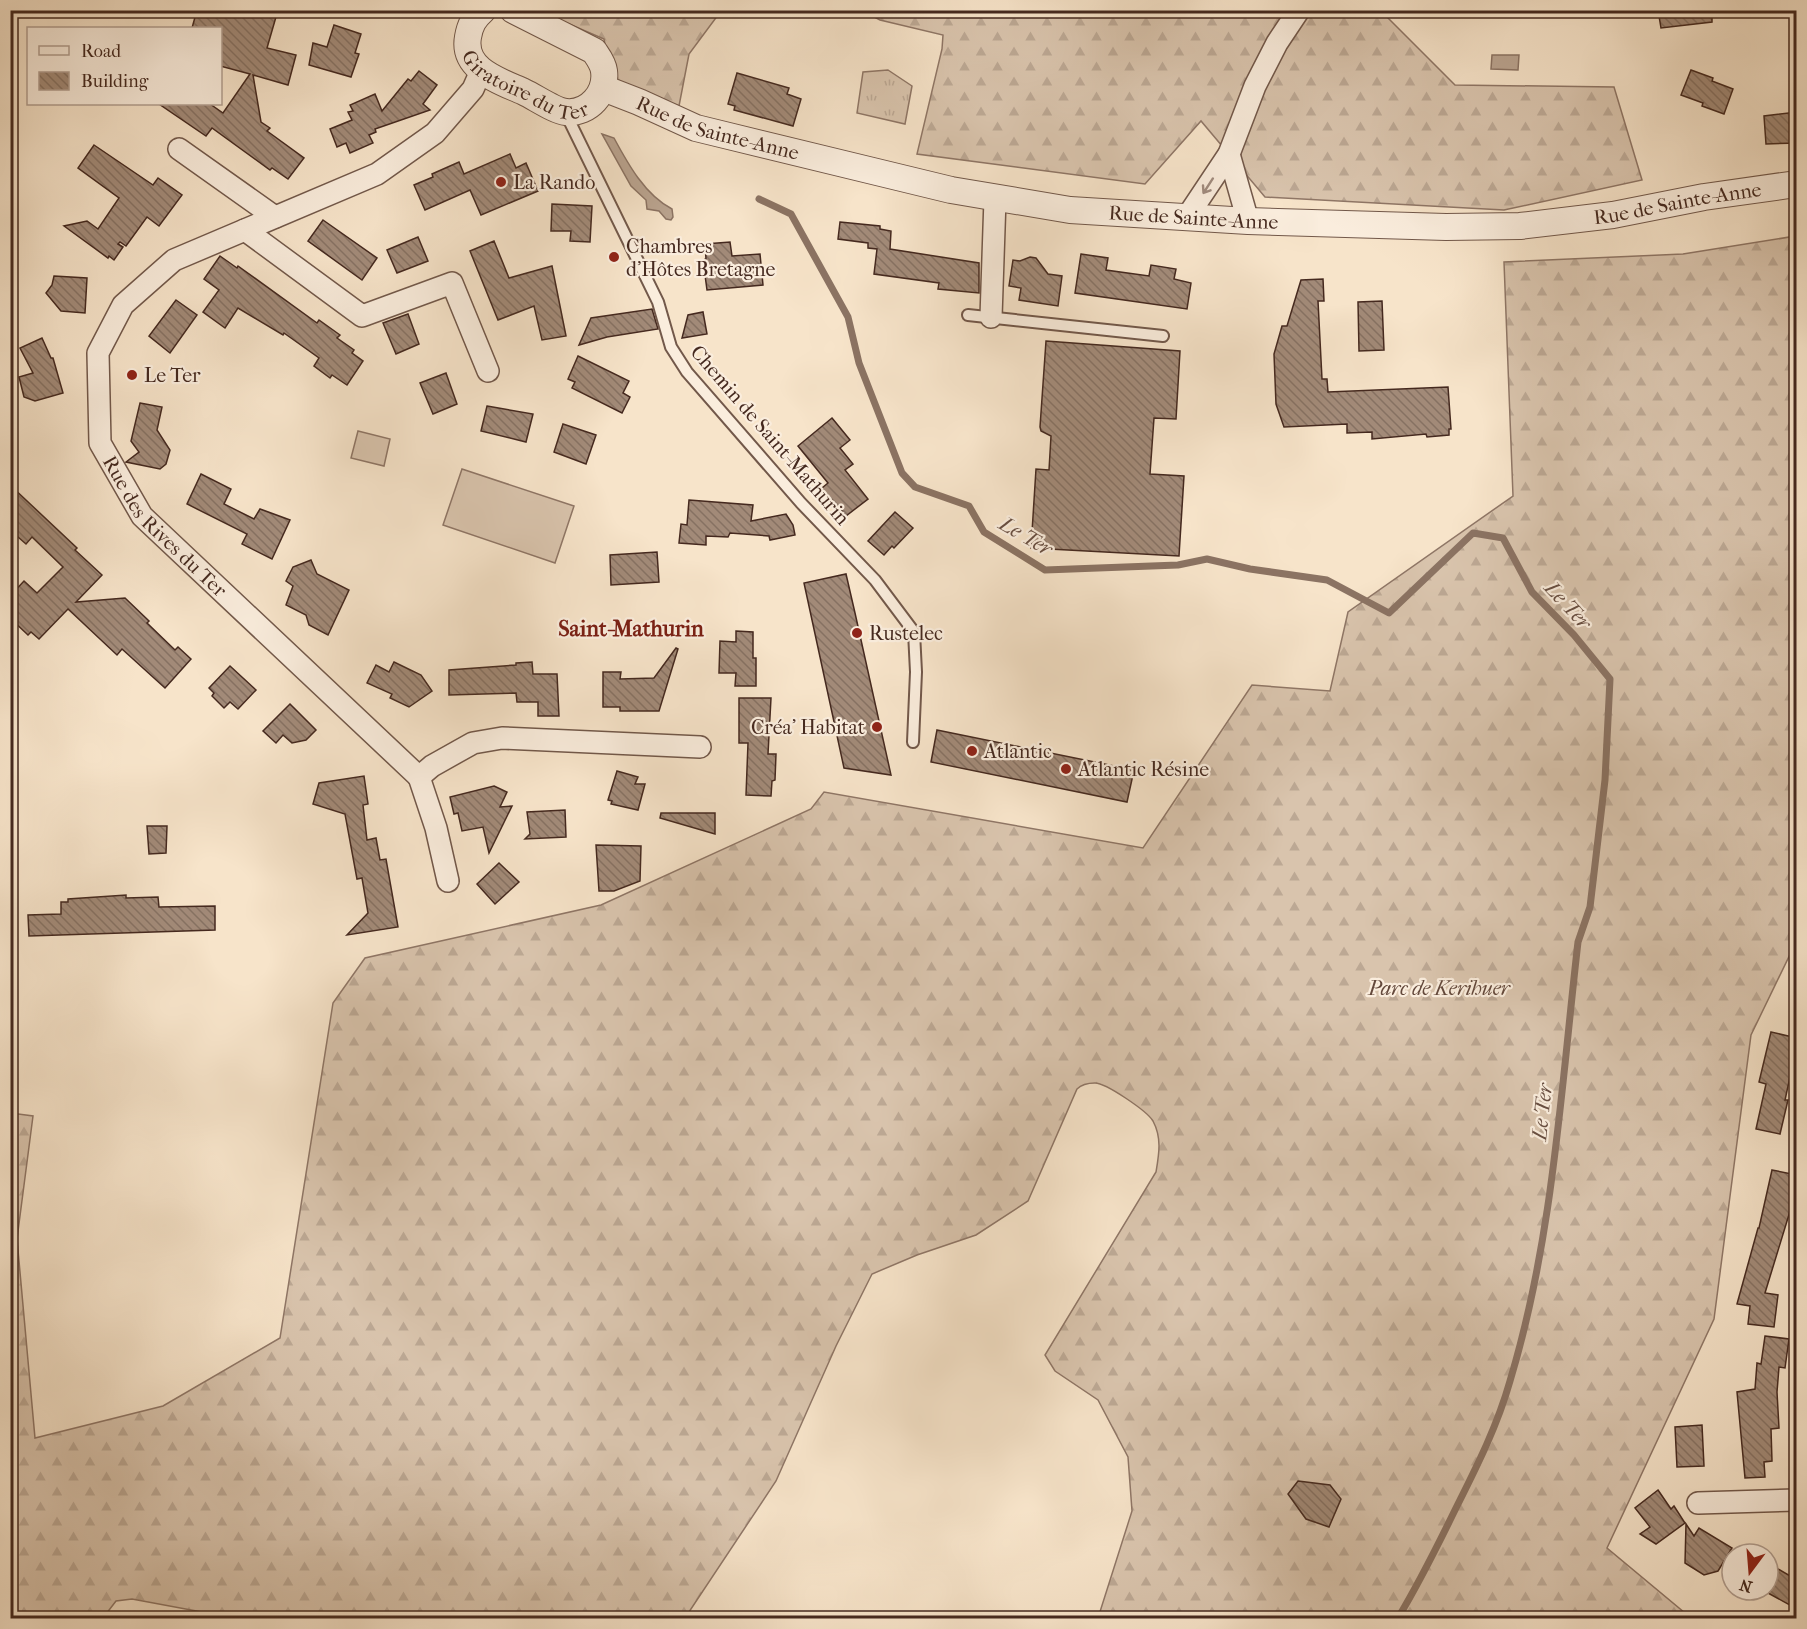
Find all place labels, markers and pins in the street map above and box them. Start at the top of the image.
place label: La Rando [513,171,595,194]
marker: La Rando [494,175,508,189]
place label: Chambres d'Hôtes Bretagne [626,235,775,281]
marker: Chambres d'Hôtes Bretagne [607,250,621,264]
place label: Le Ter [144,364,201,387]
marker: Le Ter [125,368,139,382]
place label: Rustelec [869,622,943,645]
marker: Rustelec [850,626,864,640]
place label: Créa' Habitat [751,716,865,739]
marker: Créa' Habitat [870,720,884,734]
place label: Atlantic [983,740,1052,763]
marker: Atlantic [965,744,979,758]
place label: Atlantic Résine [1077,758,1209,781]
marker: Atlantic Résine [1059,762,1073,776]

